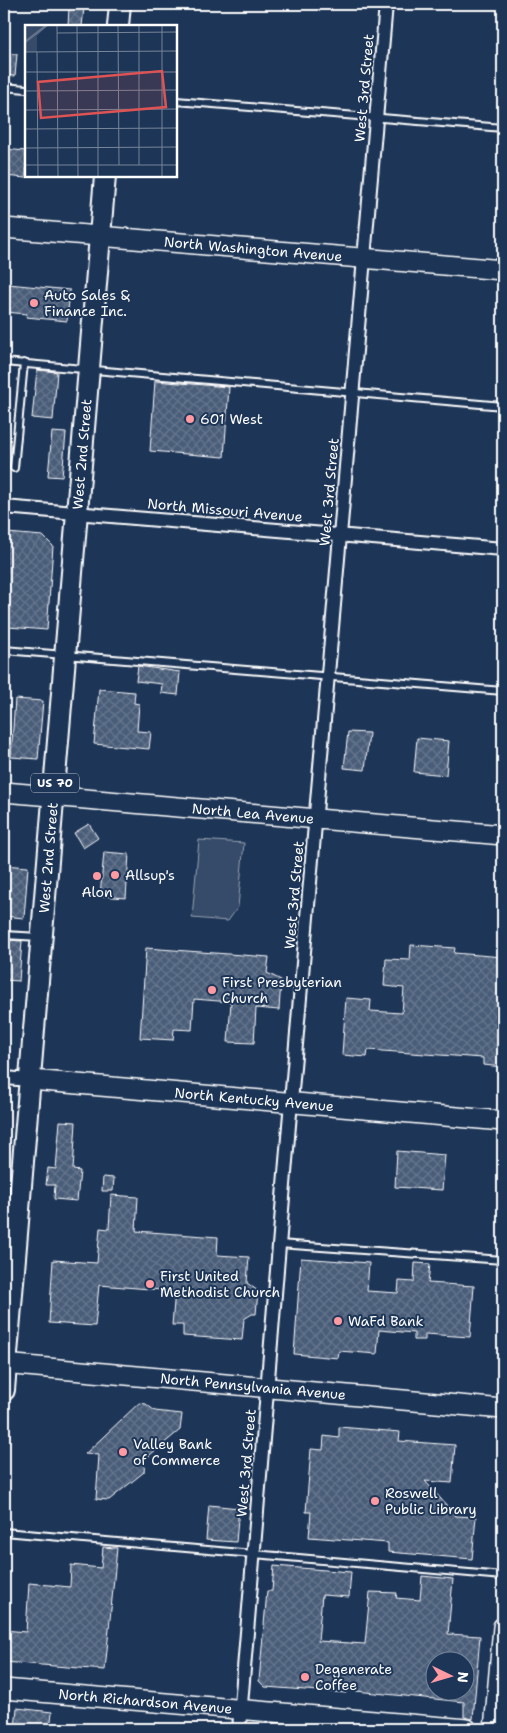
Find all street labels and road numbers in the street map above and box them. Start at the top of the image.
street label: West 3rd Street [350,33,378,143]
street label: North Washington Avenue [163,232,343,265]
street label: West 2nd Street [68,398,95,510]
street label: West 3rd Street [315,437,343,547]
street label: North Missouri Avenue [147,494,303,526]
road number: US 70 [31,774,79,792]
street label: North Lea Avenue [191,799,315,828]
street label: West 2nd Street [35,802,62,914]
street label: West 3rd Street [280,840,308,950]
street label: North Kentucky Avenue [174,1084,335,1115]
street label: North Pennsylvania Avenue [159,1369,347,1404]
street label: West 3rd Street [232,1408,260,1518]
street label: North Richardson Avenue [58,1685,233,1718]

